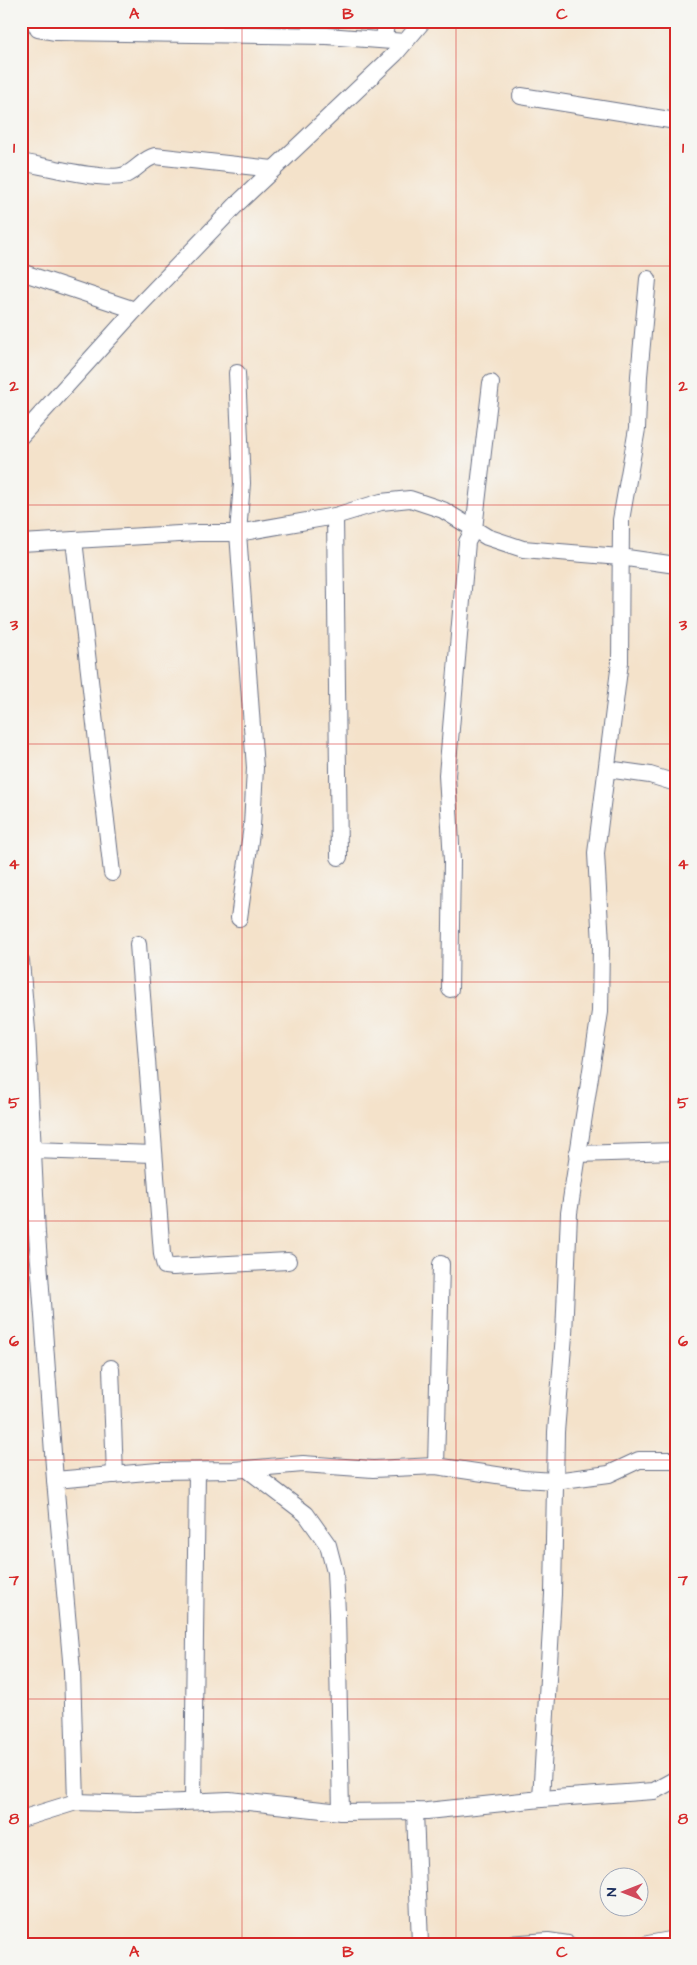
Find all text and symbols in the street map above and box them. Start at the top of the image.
text: A [129,3,140,25]
text: B [342,3,354,25]
text: C [556,3,568,25]
text: 1 [13,137,16,159]
text: 1 [682,137,685,159]
text: 2 [8,375,19,397]
text: 2 [677,375,688,397]
text: 3 [9,614,19,636]
text: 3 [678,614,688,636]
text: 4 [9,853,20,875]
text: 4 [678,853,689,875]
text: 5 [8,1092,20,1114]
text: 5 [677,1092,689,1114]
text: 6 [9,1330,19,1352]
text: 6 [678,1330,688,1352]
text: 7 [8,1569,19,1591]
text: 7 [677,1569,688,1591]
text: 8 [9,1808,20,1830]
text: 8 [678,1808,689,1830]
north arrow [600,1868,650,1918]
text: N [602,1887,622,1896]
text: A [129,1941,140,1963]
text: B [342,1941,354,1963]
text: C [556,1941,568,1963]

